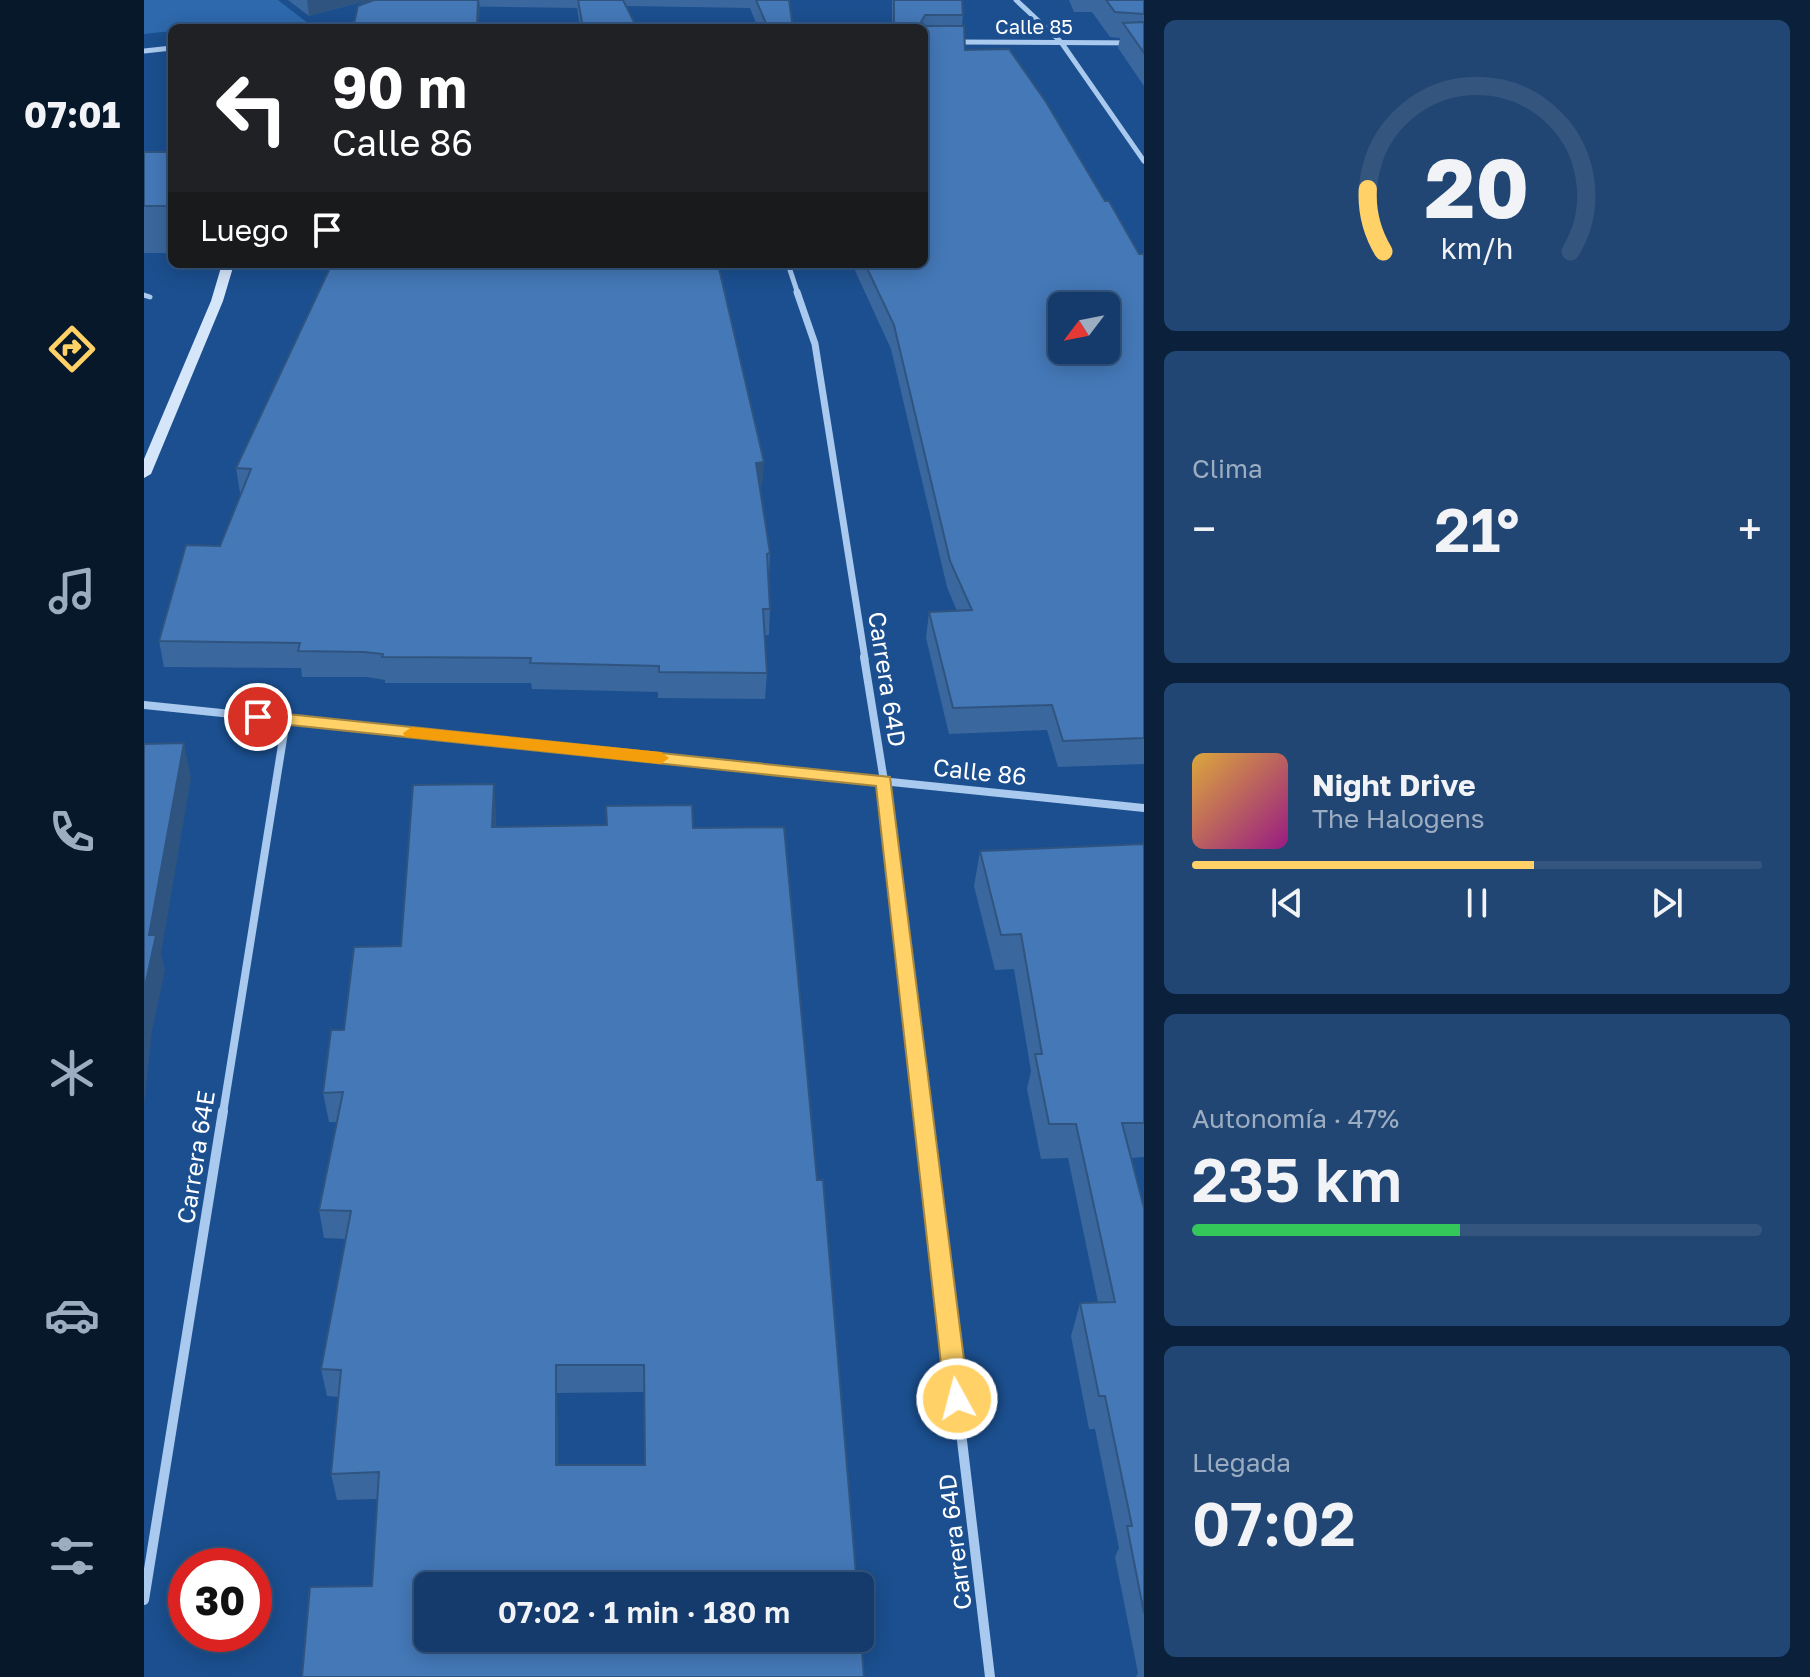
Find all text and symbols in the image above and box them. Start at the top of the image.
street label: Calle 85 [995,14,1073,38]
text: 90 m [332,53,467,120]
icon: left [200,56,304,160]
text: 07:01 [24,93,120,136]
text: Calle 86 [332,121,473,164]
text: 20 [1425,135,1529,235]
icon: arrive [305,208,349,252]
text: Luego [200,212,289,248]
text: km/h [1441,231,1513,265]
north arrow [1048,292,1120,364]
map controls [1048,292,1120,364]
icon: directions [44,321,100,377]
text: Clima [1192,453,1263,484]
text: 21° [1434,493,1520,565]
text: − [1192,502,1216,555]
text: + [1738,502,1762,555]
icon: music [44,563,100,619]
street label: Carrera 64D [863,609,913,749]
pin [224,683,292,751]
icon: arrive [236,695,280,739]
street label: Calle 86 [932,752,1028,790]
text: Night Drive [1312,767,1476,803]
text: The Halogens [1312,803,1485,834]
icon: phone [44,804,100,860]
icon: previous [1265,881,1309,925]
icon: pause [1455,881,1499,925]
icon: next [1645,881,1689,925]
icon: climate [44,1045,100,1101]
street label: Carrera 64E [170,1088,220,1226]
text: Autonomía · 47% [1192,1103,1399,1134]
text: 235 km [1192,1143,1402,1215]
icon: car [44,1287,100,1343]
position arrow [915,1357,999,1441]
text: Llegada [1192,1447,1291,1478]
street label: Carrera 64D [931,1472,977,1612]
text: 07:02 [1192,1487,1356,1559]
icon: filters [44,1528,100,1584]
speed limit sign: 30 [168,1548,272,1652]
text: 07:02 · 1 min · 180 m [498,1594,790,1630]

